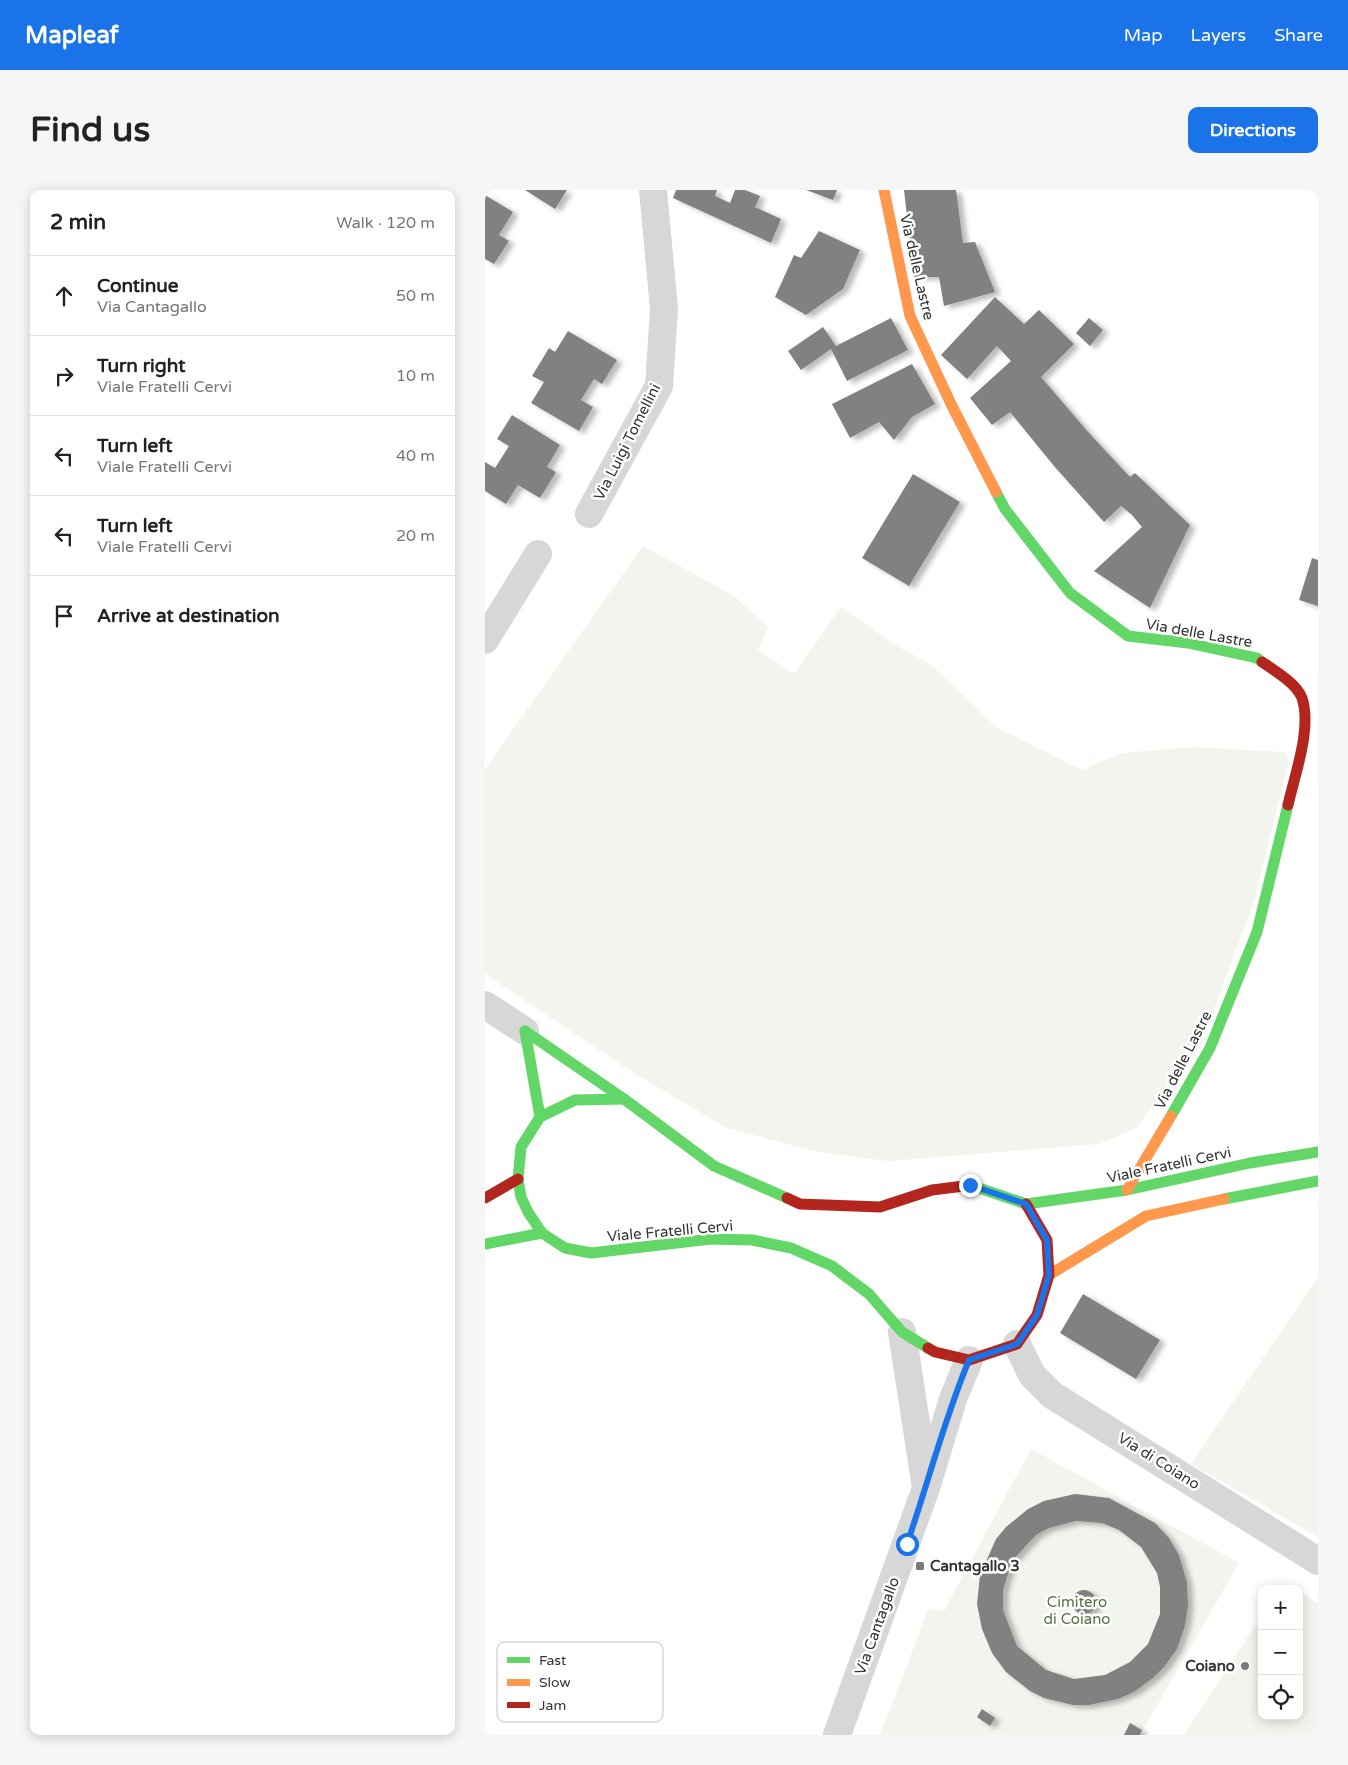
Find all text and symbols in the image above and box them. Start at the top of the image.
text: Mapleaf [25,21,119,50]
text: Map [1124,24,1163,46]
text: Layers [1191,24,1246,46]
text: Share [1274,24,1323,46]
button: Directions [1188,107,1318,153]
text: Find us [30,109,150,151]
text: 2 min [50,210,106,235]
street label: Via delle Lastre [896,212,938,322]
text: Walk · 120 m [336,213,435,233]
text: Continue [97,275,179,297]
icon: ahead [50,282,78,310]
text: 50 m [396,286,435,306]
text: Via Cantagallo [97,297,207,317]
text: Turn right [97,355,185,377]
icon: right [50,362,78,390]
text: 10 m [396,366,435,386]
text: Viale Fratelli Cervi [97,377,232,397]
street label: Via Luigi Tomellini [590,381,664,503]
text: Turn left [97,435,173,457]
icon: left [50,442,78,470]
text: 40 m [396,446,435,466]
text: Viale Fratelli Cervi [97,457,232,477]
text: Turn left [97,515,173,537]
icon: left [50,522,78,550]
text: 20 m [396,526,435,546]
text: Viale Fratelli Cervi [97,537,232,557]
icon: arrive [50,602,78,630]
text: Arrive at destination [97,605,280,627]
street label: Via delle Lastre [1144,615,1254,651]
street label: Via delle Lastre [1150,1008,1216,1112]
street label: Viale Fratelli Cervi [1105,1143,1233,1187]
route end [959,1174,982,1197]
street label: Viale Fratelli Cervi [606,1217,734,1245]
street label: Via di Coiano [1115,1429,1203,1493]
route start [896,1533,919,1556]
place label: Cantagallo 3 [930,1557,1020,1576]
marker: Cantagallo 3 [914,1560,926,1572]
street label: Via Cantagallo [851,1575,903,1677]
map controls [1258,1585,1303,1720]
button: + [1258,1585,1303,1630]
park label: Cimitero di Coiano [1044,1593,1110,1628]
button: − [1258,1630,1303,1675]
legend [497,1642,663,1722]
text: Fast [539,1652,567,1669]
place label: Coiano [1185,1657,1235,1675]
marker: Coiano [1239,1660,1251,1672]
text: Slow [539,1674,571,1691]
button: locate [1258,1675,1303,1720]
text: Jam [539,1697,566,1714]

